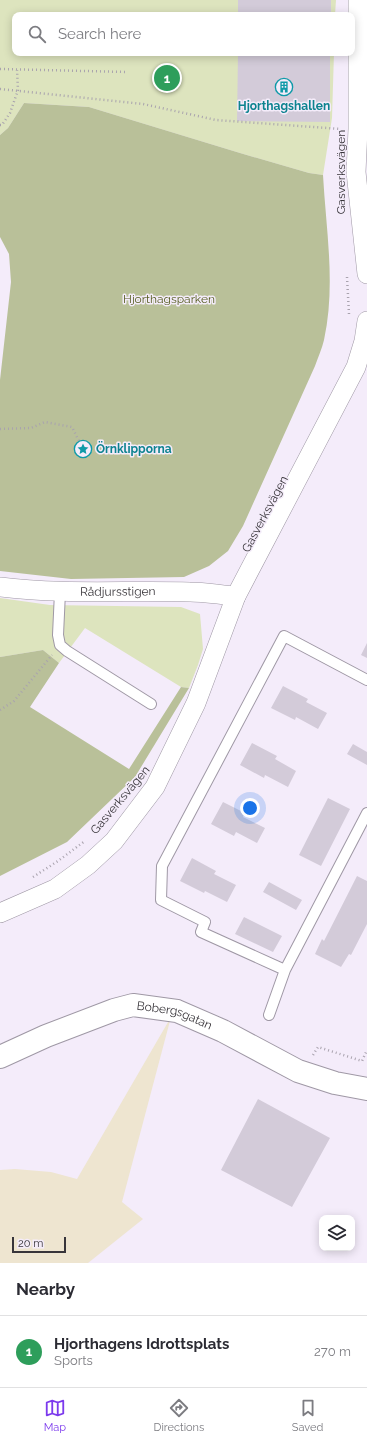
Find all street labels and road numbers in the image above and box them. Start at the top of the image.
street label: Gasverksvägen [334,130,348,214]
street label: Gasverksvägen [239,473,291,555]
street label: Rådjursstigen [80,584,156,599]
street label: Gasverksvägen [87,763,153,837]
street label: Bobergsgatan [136,999,214,1032]

